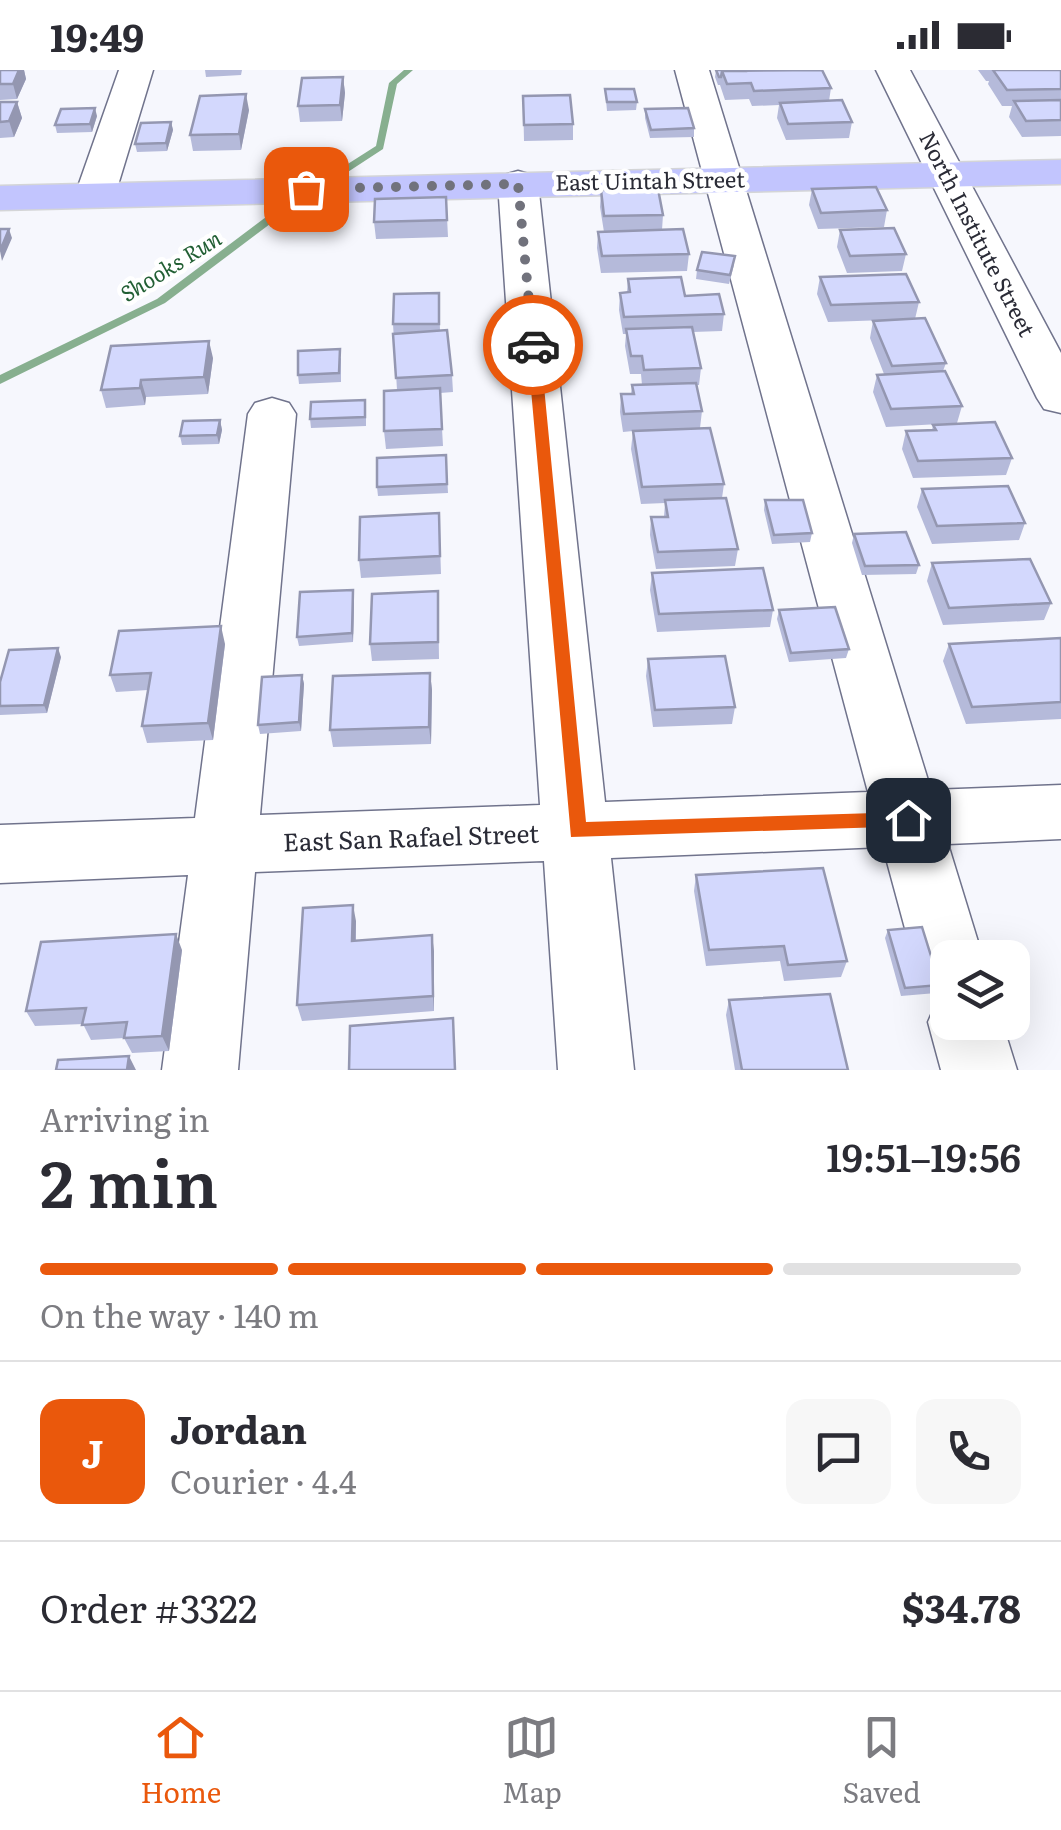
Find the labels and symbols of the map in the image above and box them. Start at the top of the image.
street label: North Institute Street [912,125,1044,342]
pin [264,147,349,232]
street label: East Uintah Street [555,161,745,198]
water label: Shooks Run [113,221,227,309]
courier [483,295,583,395]
pin [866,778,951,863]
street label: East San Rafael Street [282,814,540,859]

